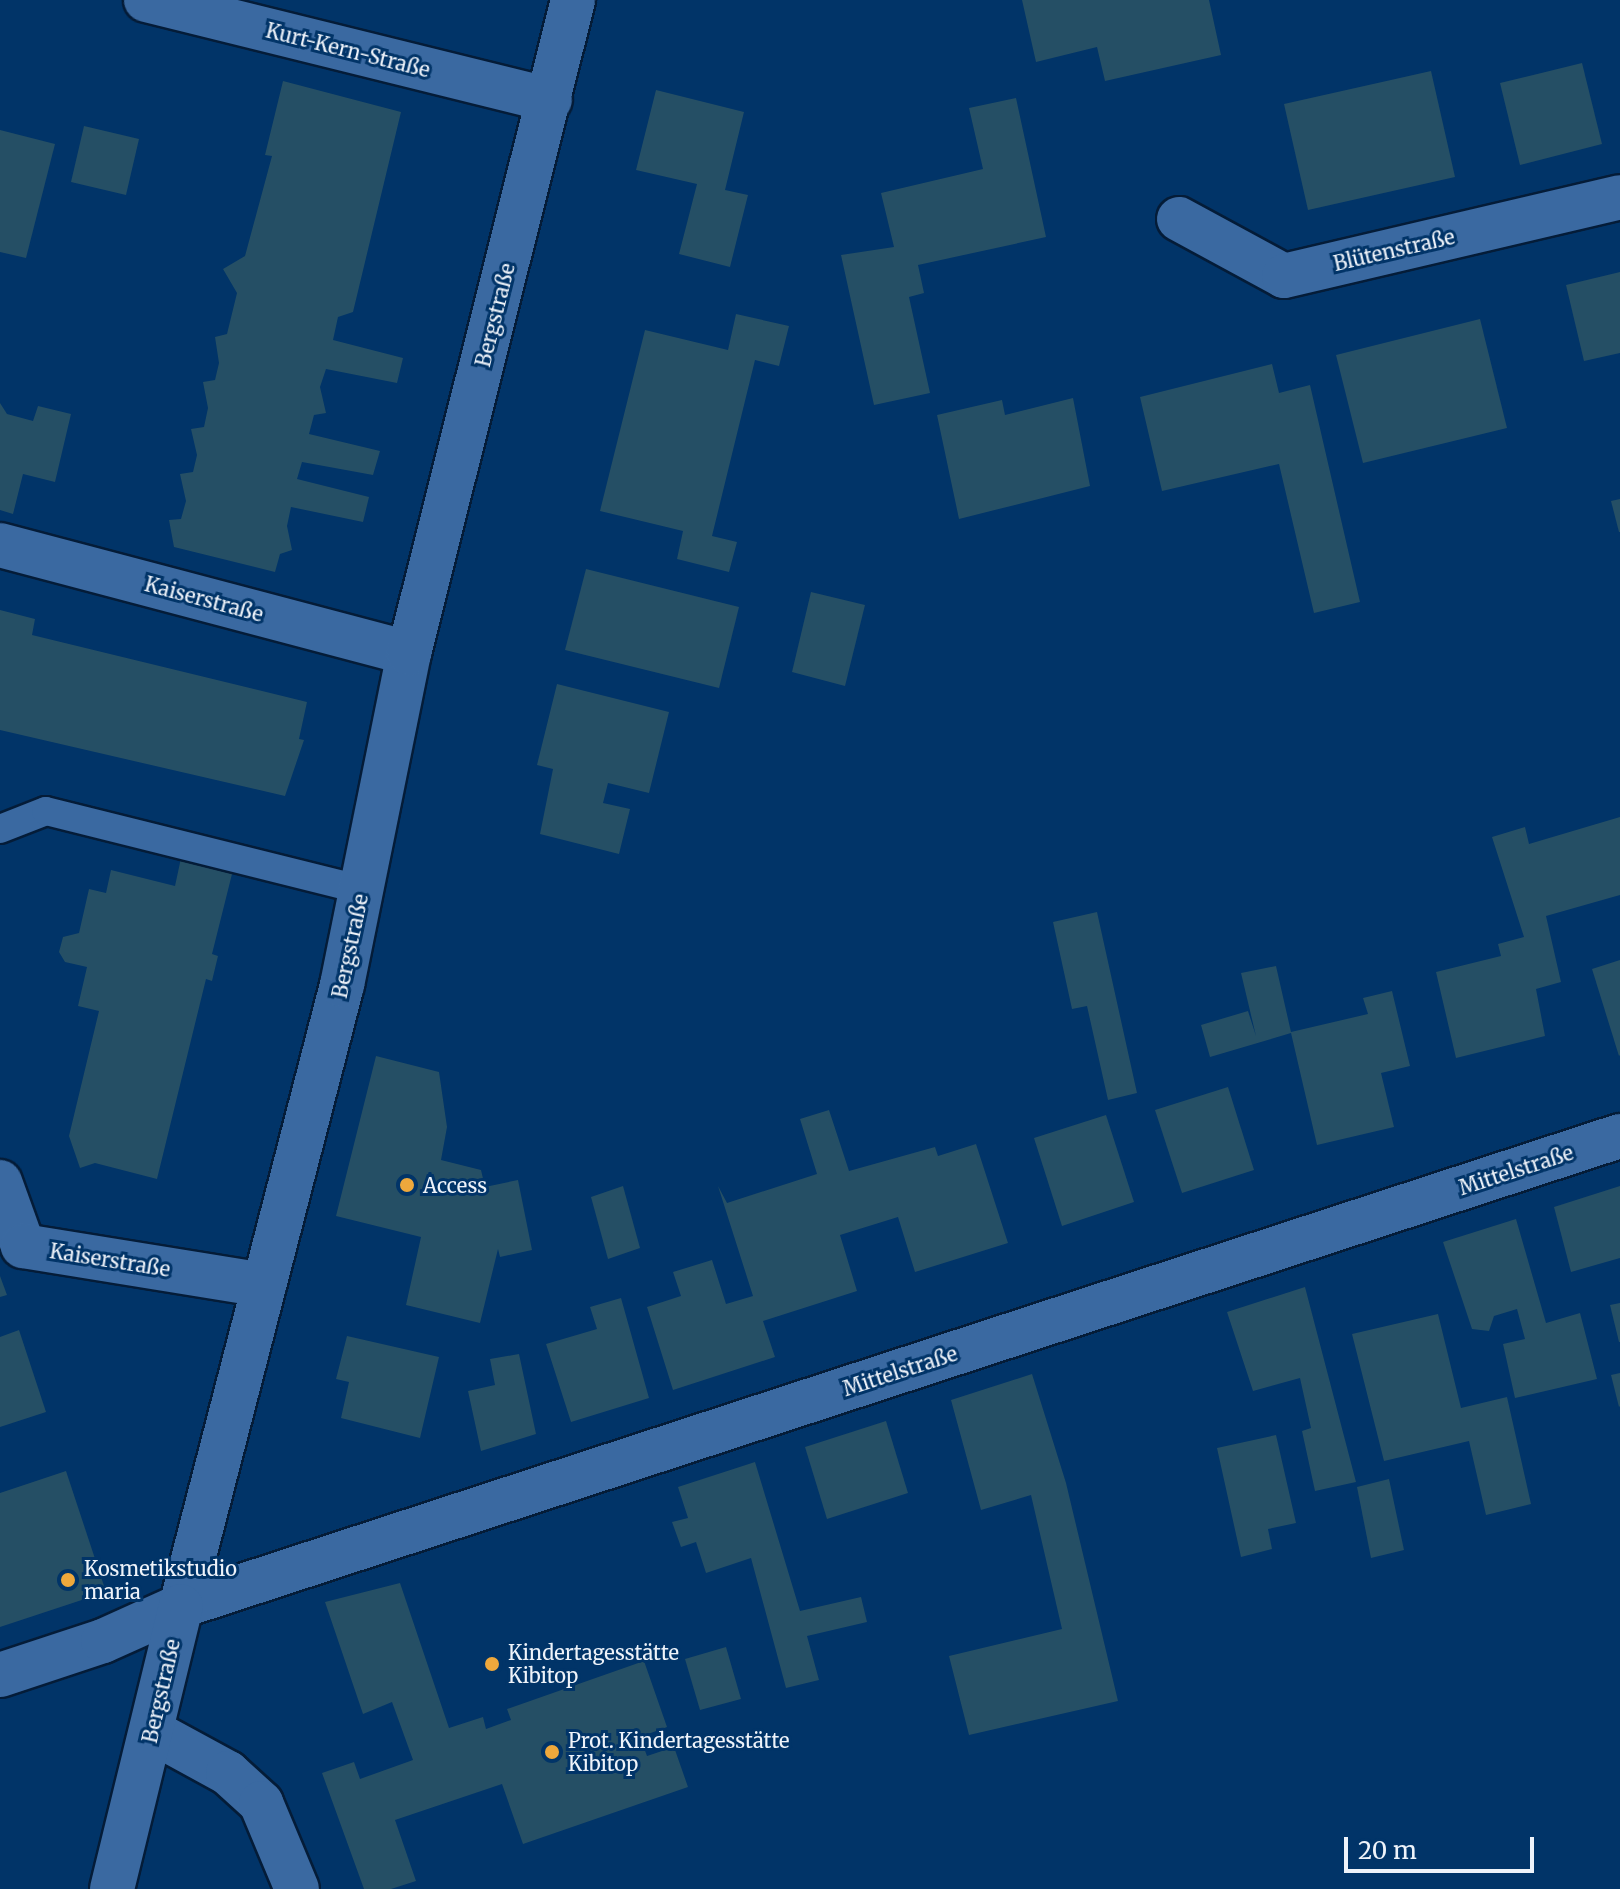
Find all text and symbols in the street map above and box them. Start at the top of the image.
street label: Kurt-Kern-Straße [263,18,433,82]
street label: Blütenstraße [1331,224,1457,276]
street label: Bergstraße [471,261,519,369]
street label: Kaiserstraße [142,572,266,626]
street label: Bergstraße [327,892,373,1000]
street label: Mittelstraße [1456,1140,1576,1200]
place label: Access [423,1173,487,1197]
marker: Access [398,1176,416,1194]
street label: Kaiserstraße [48,1239,172,1281]
street label: Mittelstraße [840,1341,960,1401]
place label: Kosmetikstudio maria [84,1556,237,1603]
marker: Kosmetikstudio maria [59,1571,77,1589]
street label: Bergstraße [137,1637,185,1745]
place label: Kindertagesstätte Kibitop [508,1640,679,1687]
marker: Kindertagesstätte Kibitop [483,1655,501,1673]
place label: Prot. Kindertagesstätte Kibitop [568,1728,789,1775]
marker: Prot. Kindertagesstätte Kibitop [543,1743,561,1761]
scale bar [1348,1821,1538,1871]
text: 20 m [1358,1835,1417,1866]

